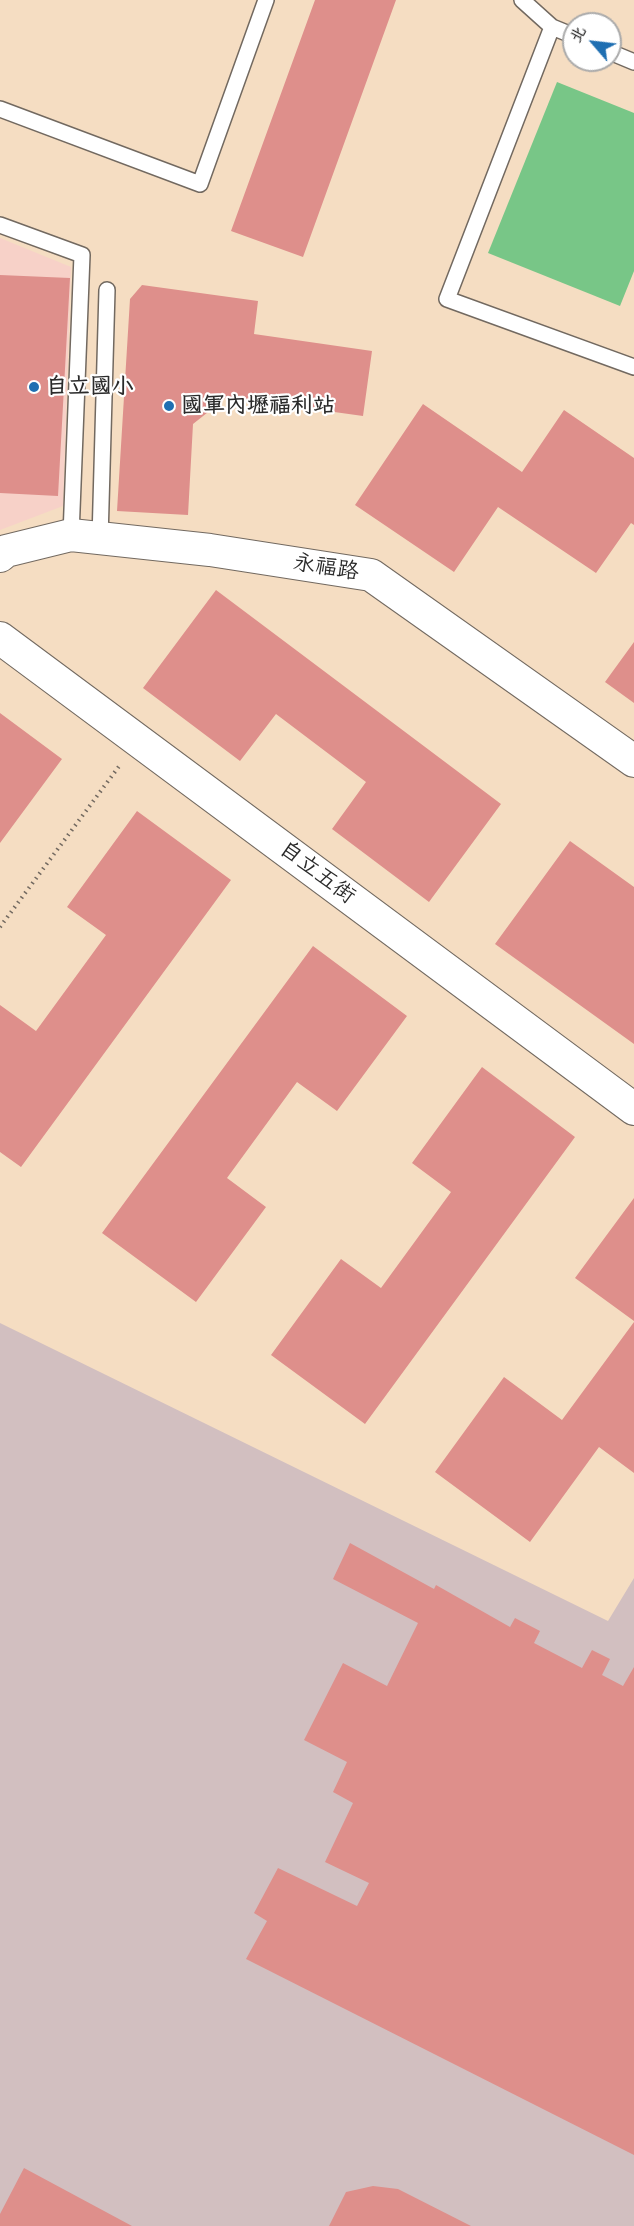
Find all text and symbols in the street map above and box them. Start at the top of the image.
north arrow [562,12,622,72]
text: 北 [561,20,594,48]
place label: 自立國小 [46,374,134,400]
marker: 自立國小 [27,380,41,394]
place label: 國軍內壢福利站 [181,393,335,419]
marker: 國軍內壢福利站 [162,399,176,413]
street label: 永福路 [291,550,361,586]
street label: 自立五街 [274,836,360,910]

